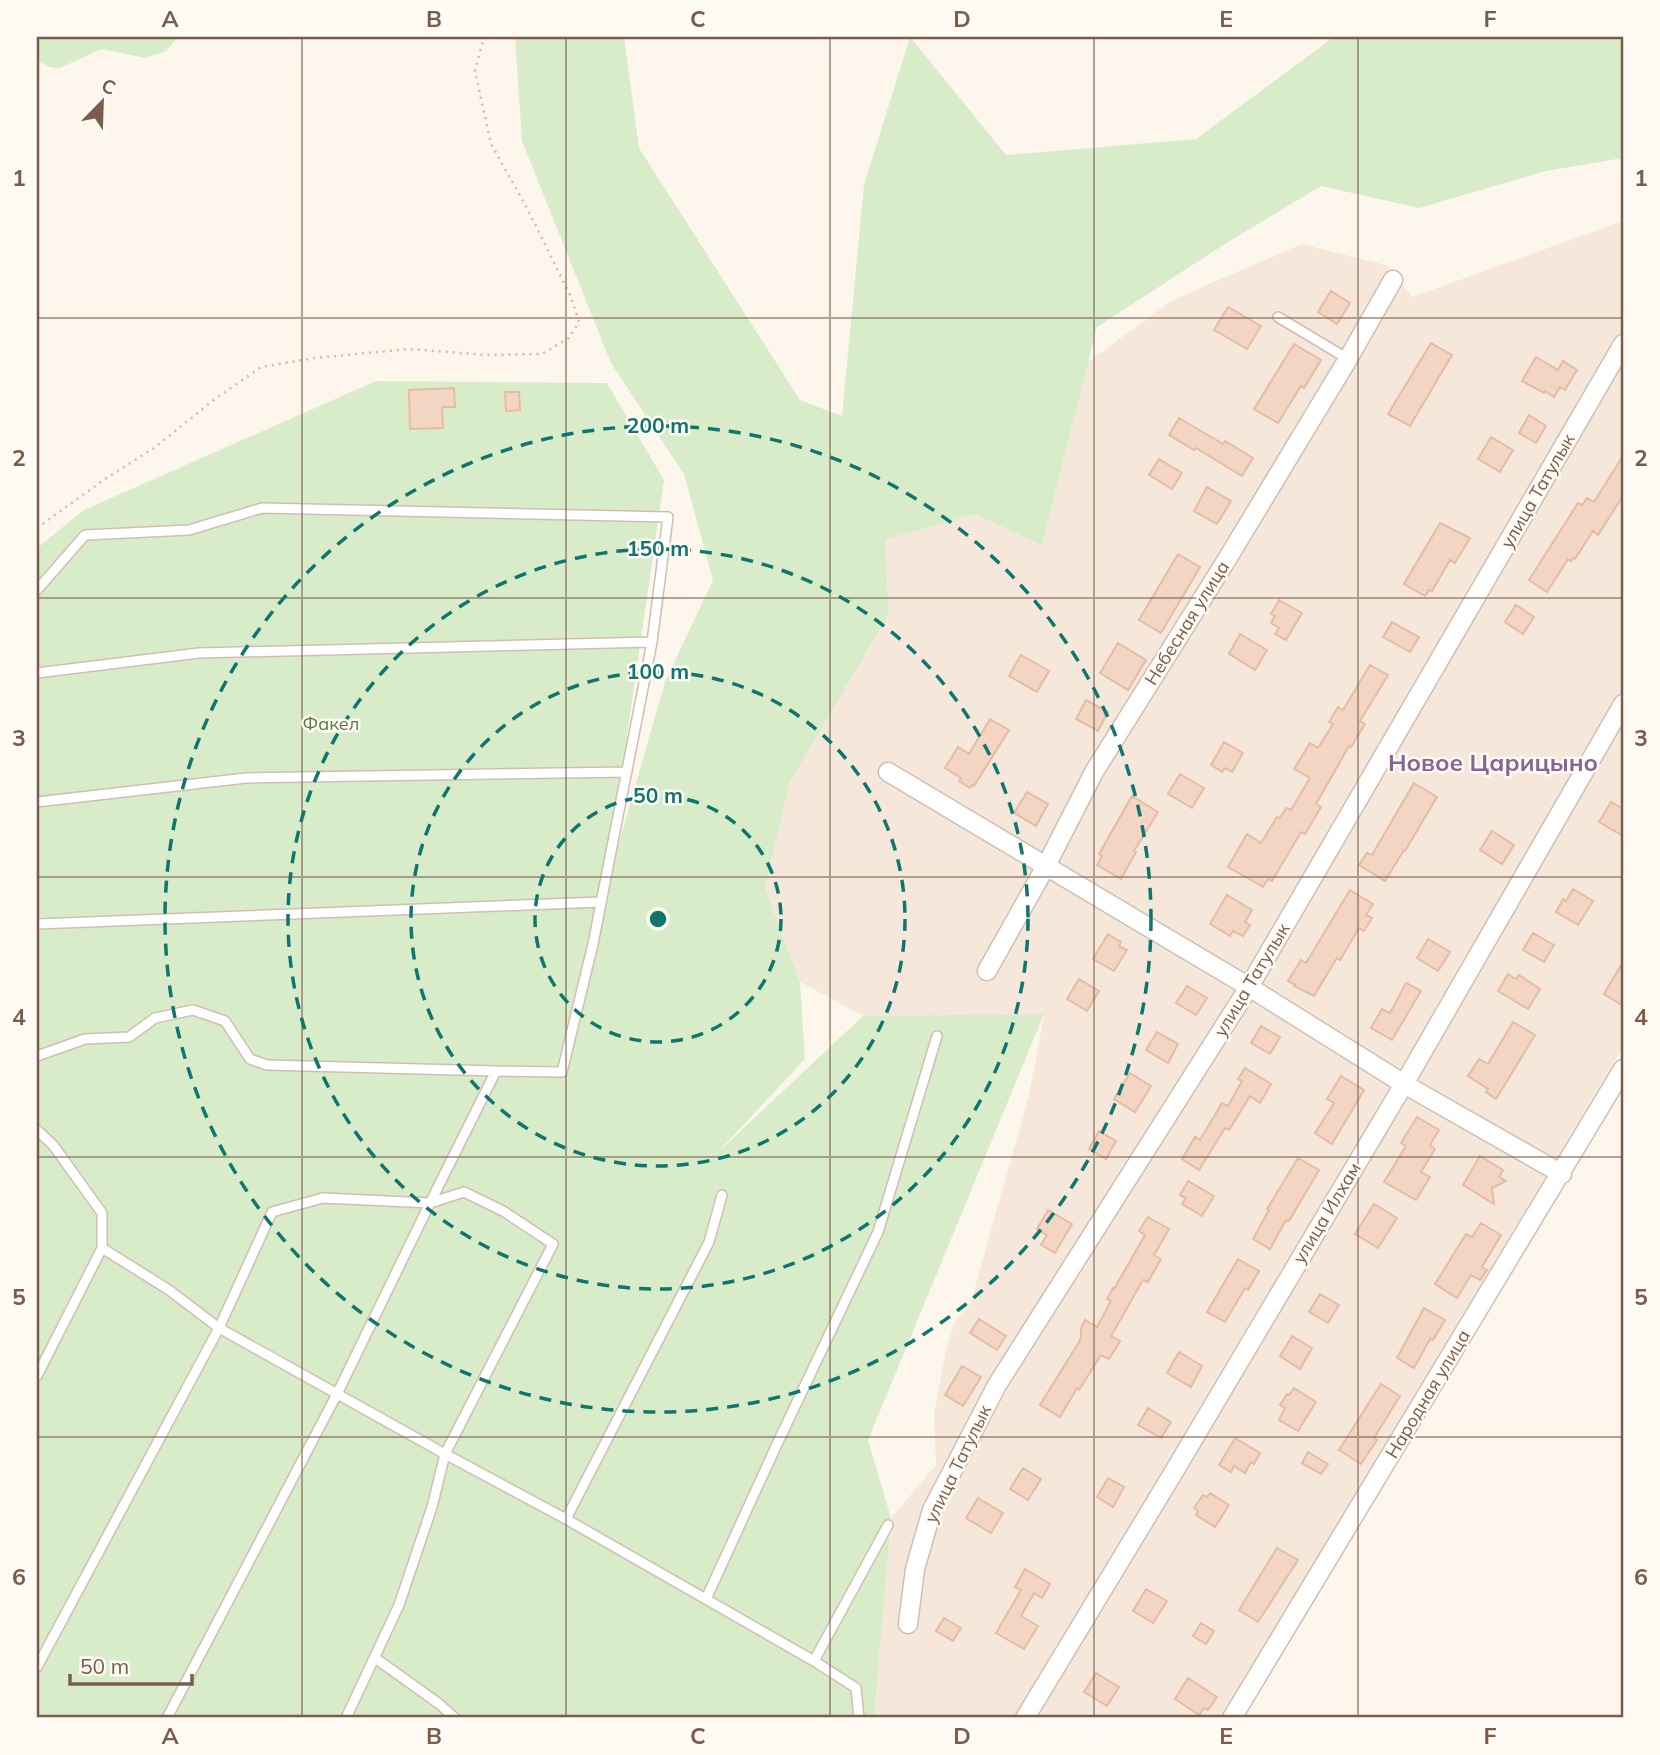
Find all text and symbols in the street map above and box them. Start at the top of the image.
text: A [161,4,179,33]
text: B [426,4,442,33]
text: C [690,4,706,33]
text: D [953,4,971,33]
text: E [1219,4,1233,33]
text: F [1483,4,1497,33]
north arrow [66,66,136,136]
text: С [98,73,119,100]
text: 1 [12,163,26,192]
text: 1 [1634,163,1648,192]
text: 200 m [627,412,689,438]
street label: улица Татулык [1495,429,1580,552]
text: 2 [12,443,26,472]
text: 2 [1634,443,1648,472]
text: 150 m [627,535,689,561]
street label: Небесная улица [1139,556,1234,689]
text: 100 m [627,658,689,684]
park label: Факел [303,712,359,735]
text: 3 [12,723,26,752]
text: 3 [1634,723,1648,752]
district label: Новое Царицыно [1388,747,1598,777]
text: 50 m [633,782,683,808]
centre of rings [646,907,670,931]
street label: улица Татулык [1209,918,1295,1041]
text: 4 [12,1002,26,1031]
text: 4 [1634,1002,1648,1031]
street label: улица Илхам [1287,1158,1366,1268]
text: 5 [12,1282,26,1311]
text: 5 [1634,1282,1648,1311]
street label: Народная улица [1380,1325,1475,1462]
street label: улица Татулык [919,1401,996,1527]
text: 6 [12,1562,26,1591]
text: 6 [1634,1562,1648,1591]
scale bar [70,1643,192,1687]
text: 50 m [80,1653,129,1679]
text: A [161,1721,179,1750]
text: B [426,1721,442,1750]
text: C [690,1721,706,1750]
text: D [953,1721,971,1750]
text: E [1219,1721,1233,1750]
text: F [1483,1721,1497,1750]

